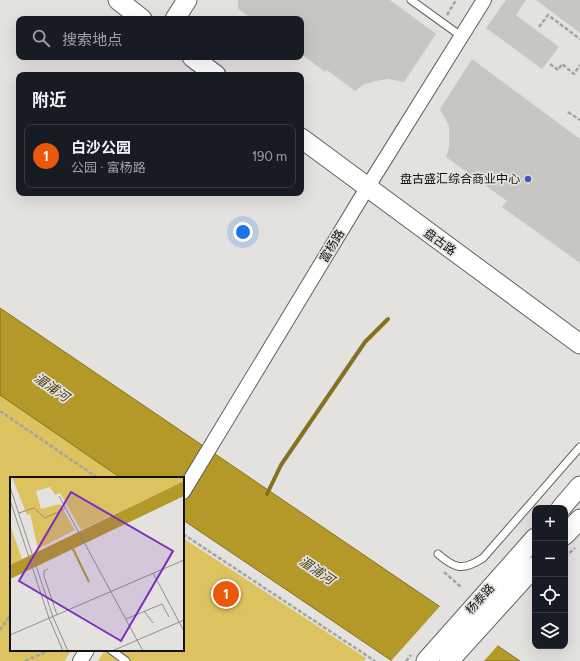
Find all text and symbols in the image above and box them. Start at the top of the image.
search box [16,16,304,60]
icon: search [30,27,52,49]
text: 搜索地点 [62,31,122,49]
text: 附近 [32,90,66,110]
text: 白沙公园 [71,139,131,157]
text: 1 [43,149,49,164]
text: 190 m [252,149,287,164]
text: 公园 · 富杨路 [71,160,146,175]
place label: 盘古盛汇综合商业中心 [400,172,520,186]
marker: 盘古盛汇综合商业中心 [523,174,533,184]
your location [233,222,253,242]
street label: 盘古路 [421,226,459,258]
street label: 富杨路 [317,227,347,265]
water label: 湄浦河 [31,370,74,406]
inset map [10,477,184,651]
map controls [532,505,568,649]
button: + [532,505,568,541]
button: − [532,541,568,577]
water label: 湄浦河 [296,553,340,589]
button: locate [532,577,568,613]
pin: 1 [213,579,239,609]
street label: 杨泰路 [463,581,497,617]
button: layers [532,613,568,649]

